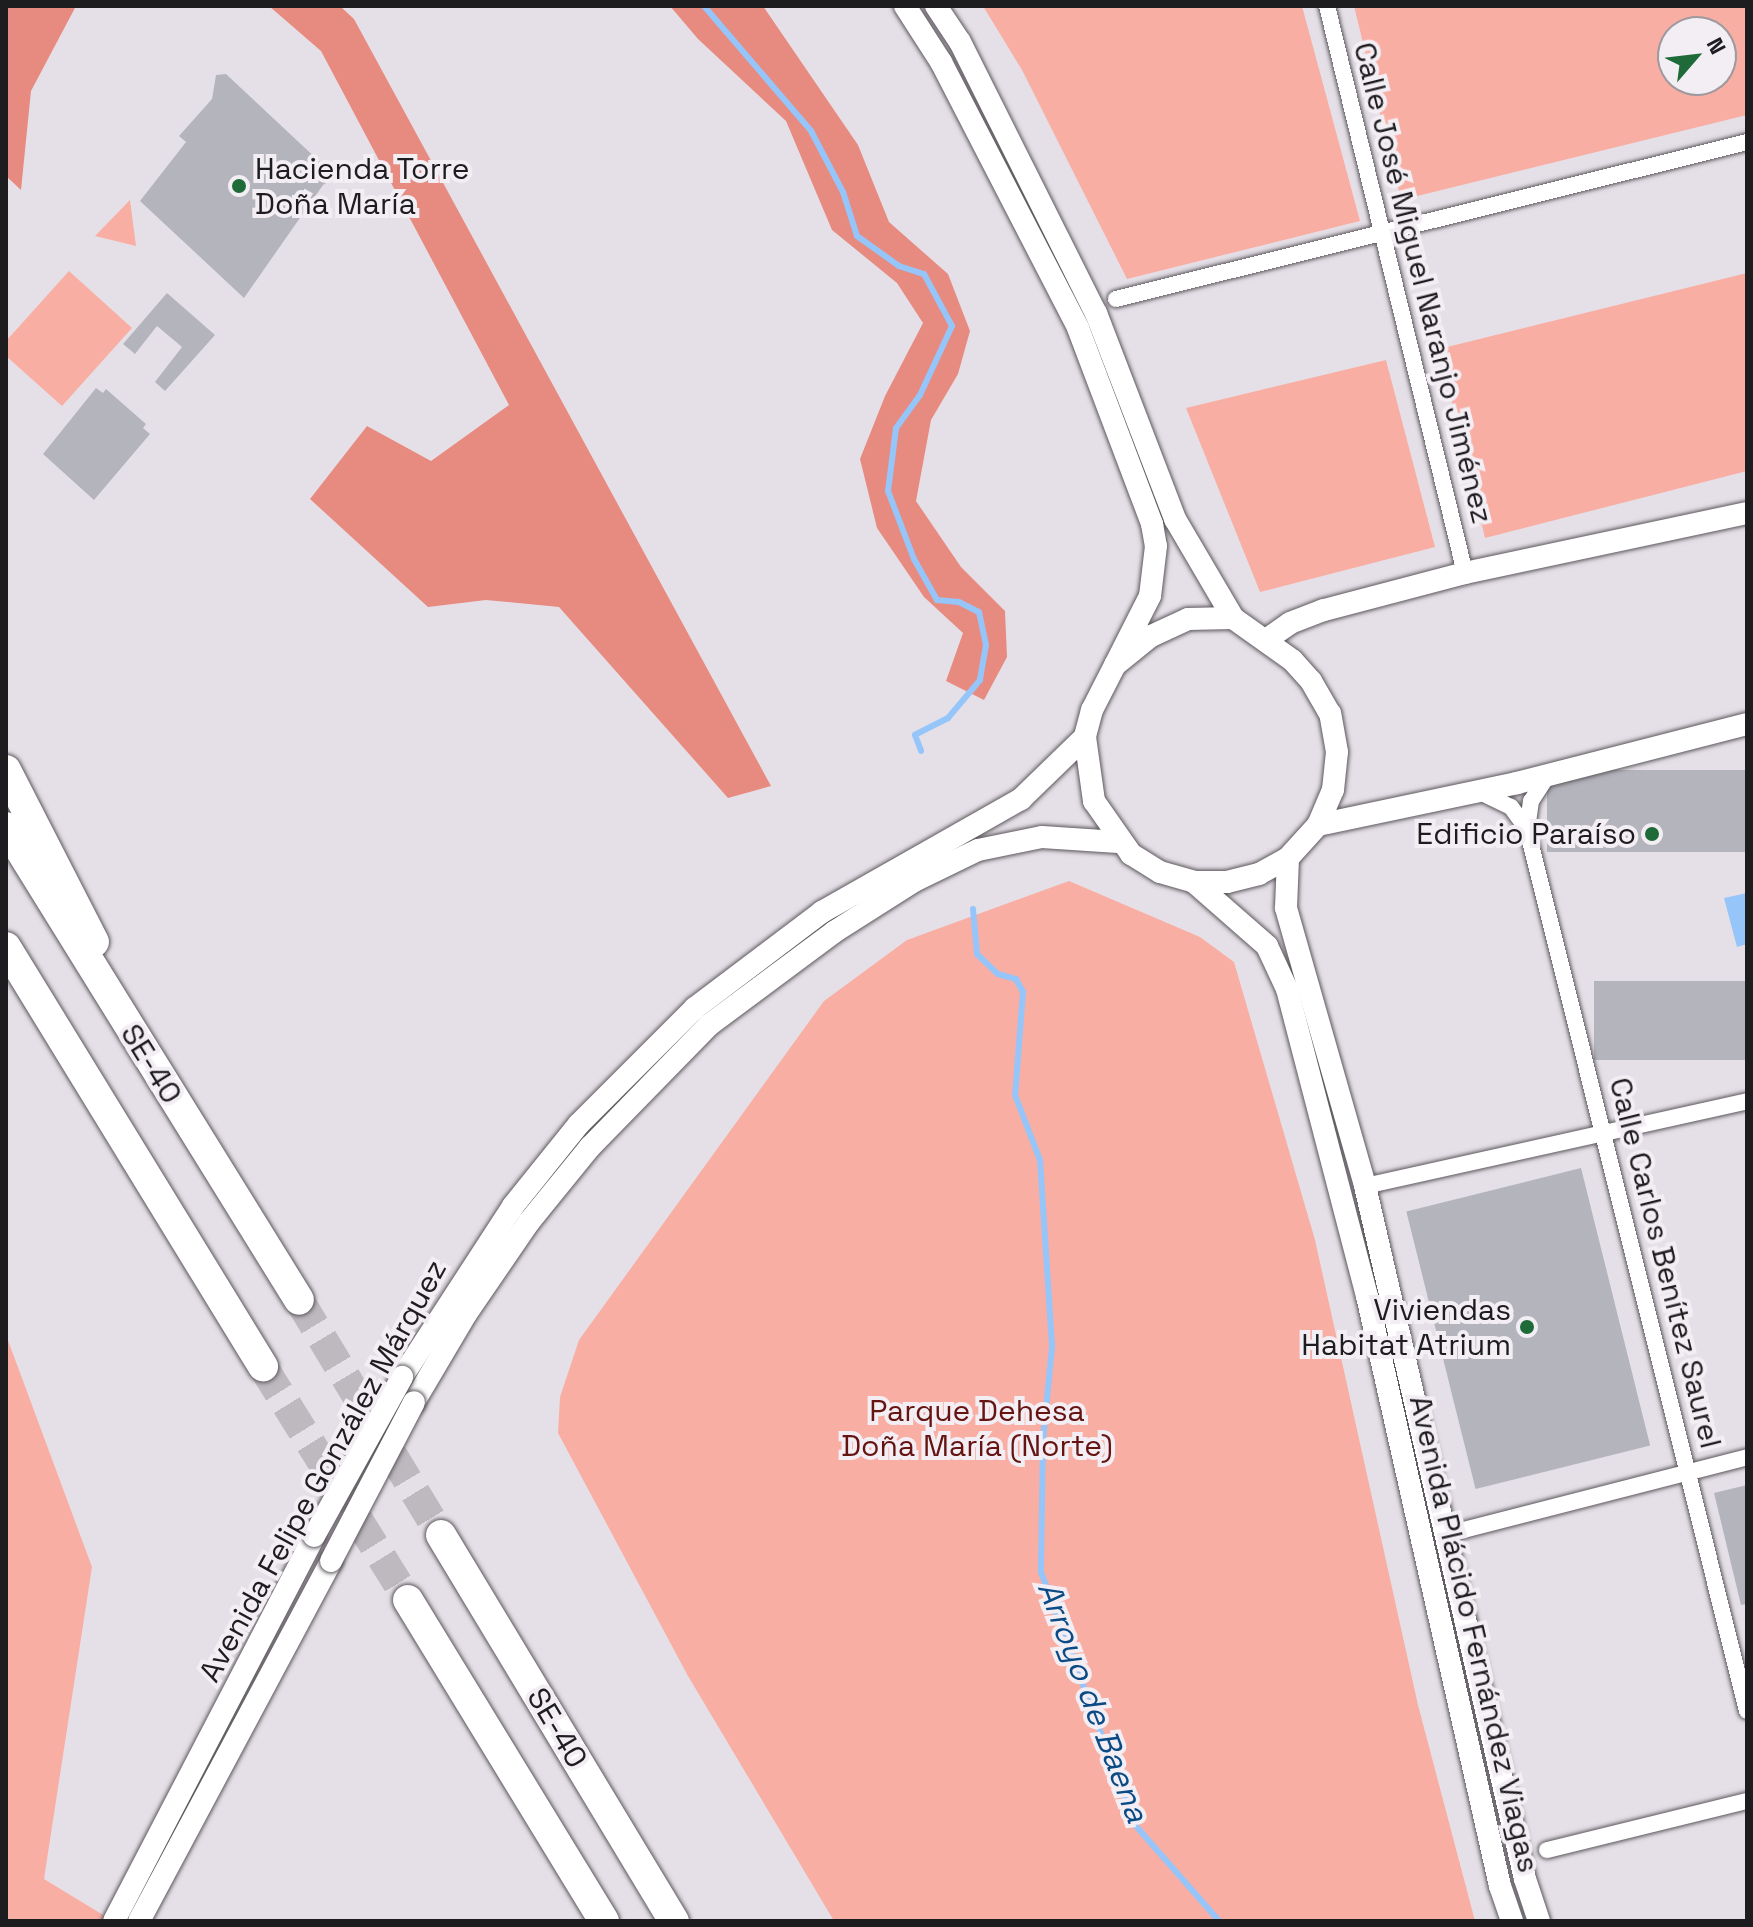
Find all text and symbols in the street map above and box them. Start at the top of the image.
north arrow [1657,16,1737,96]
text: N [1701,33,1732,59]
street label: Calle José Miguel Naranjo Jiménez [1346,39,1500,527]
place label: Hacienda Torre Doña María [255,151,470,222]
marker: Hacienda Torre Doña María [230,177,248,195]
place label: Edificio Paraíso [1416,816,1636,852]
marker: Edificio Paraíso [1643,825,1661,843]
street label: SE-40 [113,1018,189,1110]
street label: Calle Carlos Benítez Saurel [1602,1074,1728,1452]
street label: Avenida Felipe González Márquez [192,1254,454,1688]
place label: Viviendas Habitat Atrium [1301,1292,1511,1362]
marker: Viviendas Habitat Atrium [1518,1318,1536,1336]
street label: Avenida Plácido Fernández Viagas [1401,1392,1547,1876]
park label: Parque Dehesa Doña María (Norte) [841,1393,1113,1464]
water label: Arroyo de Baena [1029,1576,1157,1828]
street label: SE-40 [519,1682,595,1774]

